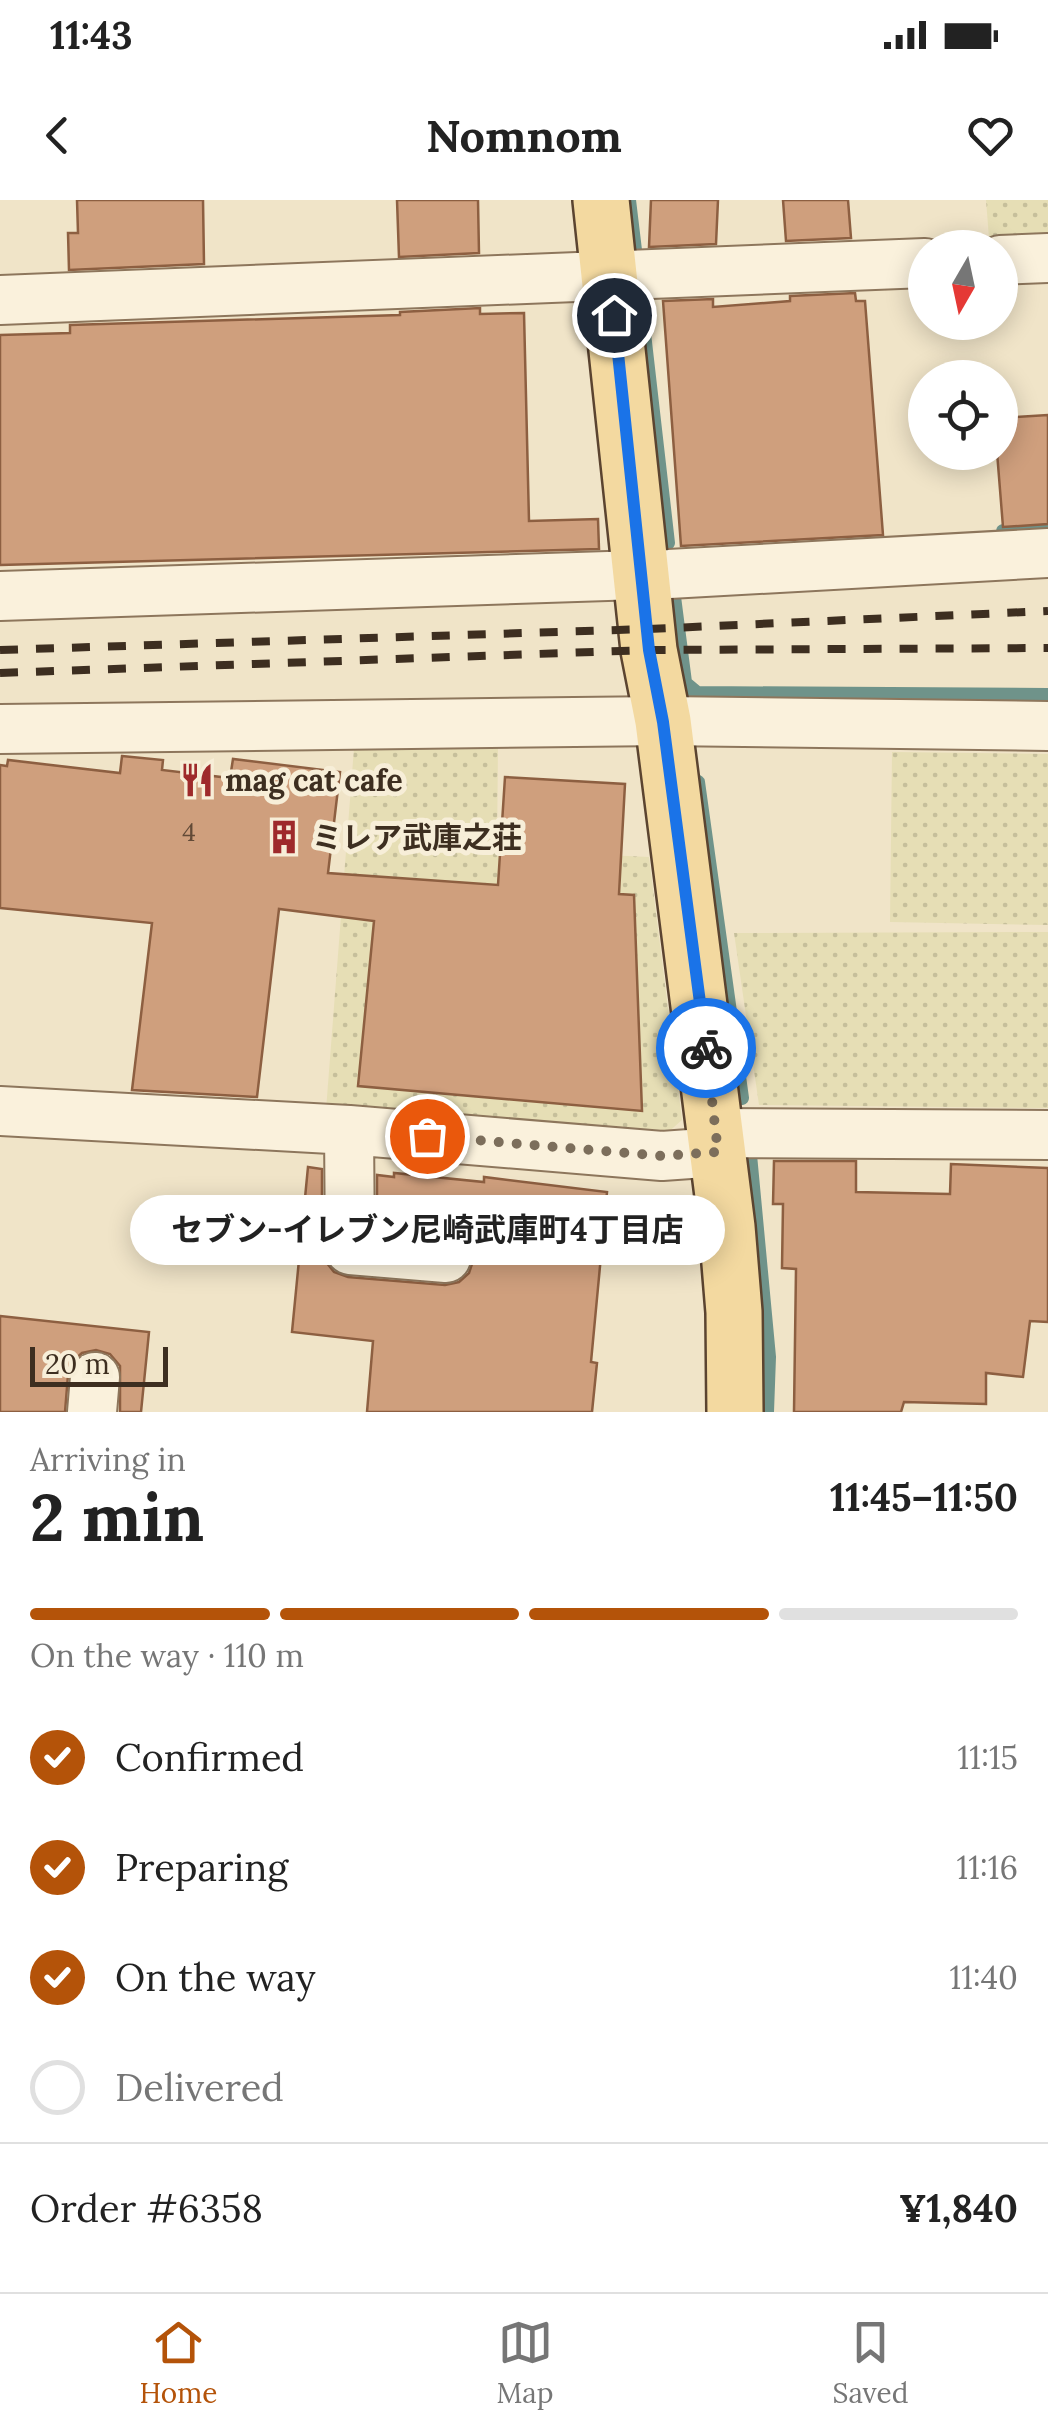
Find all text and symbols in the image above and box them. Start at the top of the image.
text: 11:43 [50,11,132,59]
text: Nomnom [426,107,622,164]
icon: back [30,108,85,163]
icon: heart [963,108,1018,163]
north arrow [908,230,1018,340]
map controls [908,230,1018,470]
pin [572,273,657,358]
icon: home [587,288,642,343]
button: locate [908,360,1018,470]
restaurant icon: mag cat cafe [178,761,216,799]
place label: mag cat cafe [225,761,403,800]
house number: 4 [182,816,196,848]
building icon: ミレア武庫之荘 [265,818,303,856]
place label: ミレア武庫之荘 [312,818,522,856]
courier [656,998,756,1098]
icon: bike [679,1021,734,1076]
pin [385,1094,470,1179]
icon: bag [400,1109,455,1164]
callout: セブン-イレブン尼崎武庫町4丁目店 [130,1196,724,1266]
text: セブン-イレブン尼崎武庫町4丁目店 [171,1209,684,1250]
scale bar [30,1342,168,1386]
text: 20 m [45,1346,110,1382]
text: Arriving in [30,1439,186,1480]
text: 11:45–11:50 [830,1473,1018,1521]
text: 2 min [30,1476,204,1559]
text: On the way · 110 m [30,1635,304,1676]
icon: check [30,1730,85,1785]
text: Confirmed [115,1733,304,1781]
text: 11:15 [958,1737,1018,1778]
icon: check [30,1840,85,1895]
text: Preparing [115,1843,288,1891]
text: 11:16 [957,1847,1018,1888]
icon: check [30,1950,85,2005]
text: On the way [115,1953,316,2001]
text: 11:40 [949,1957,1018,1998]
text: Delivered [115,2063,284,2111]
text: Order #6358 [30,2184,263,2232]
text: ¥1,840 [899,2184,1018,2232]
tab: Home [140,2315,217,2411]
tab: Map [497,2315,553,2411]
tab: Saved [833,2315,908,2411]

